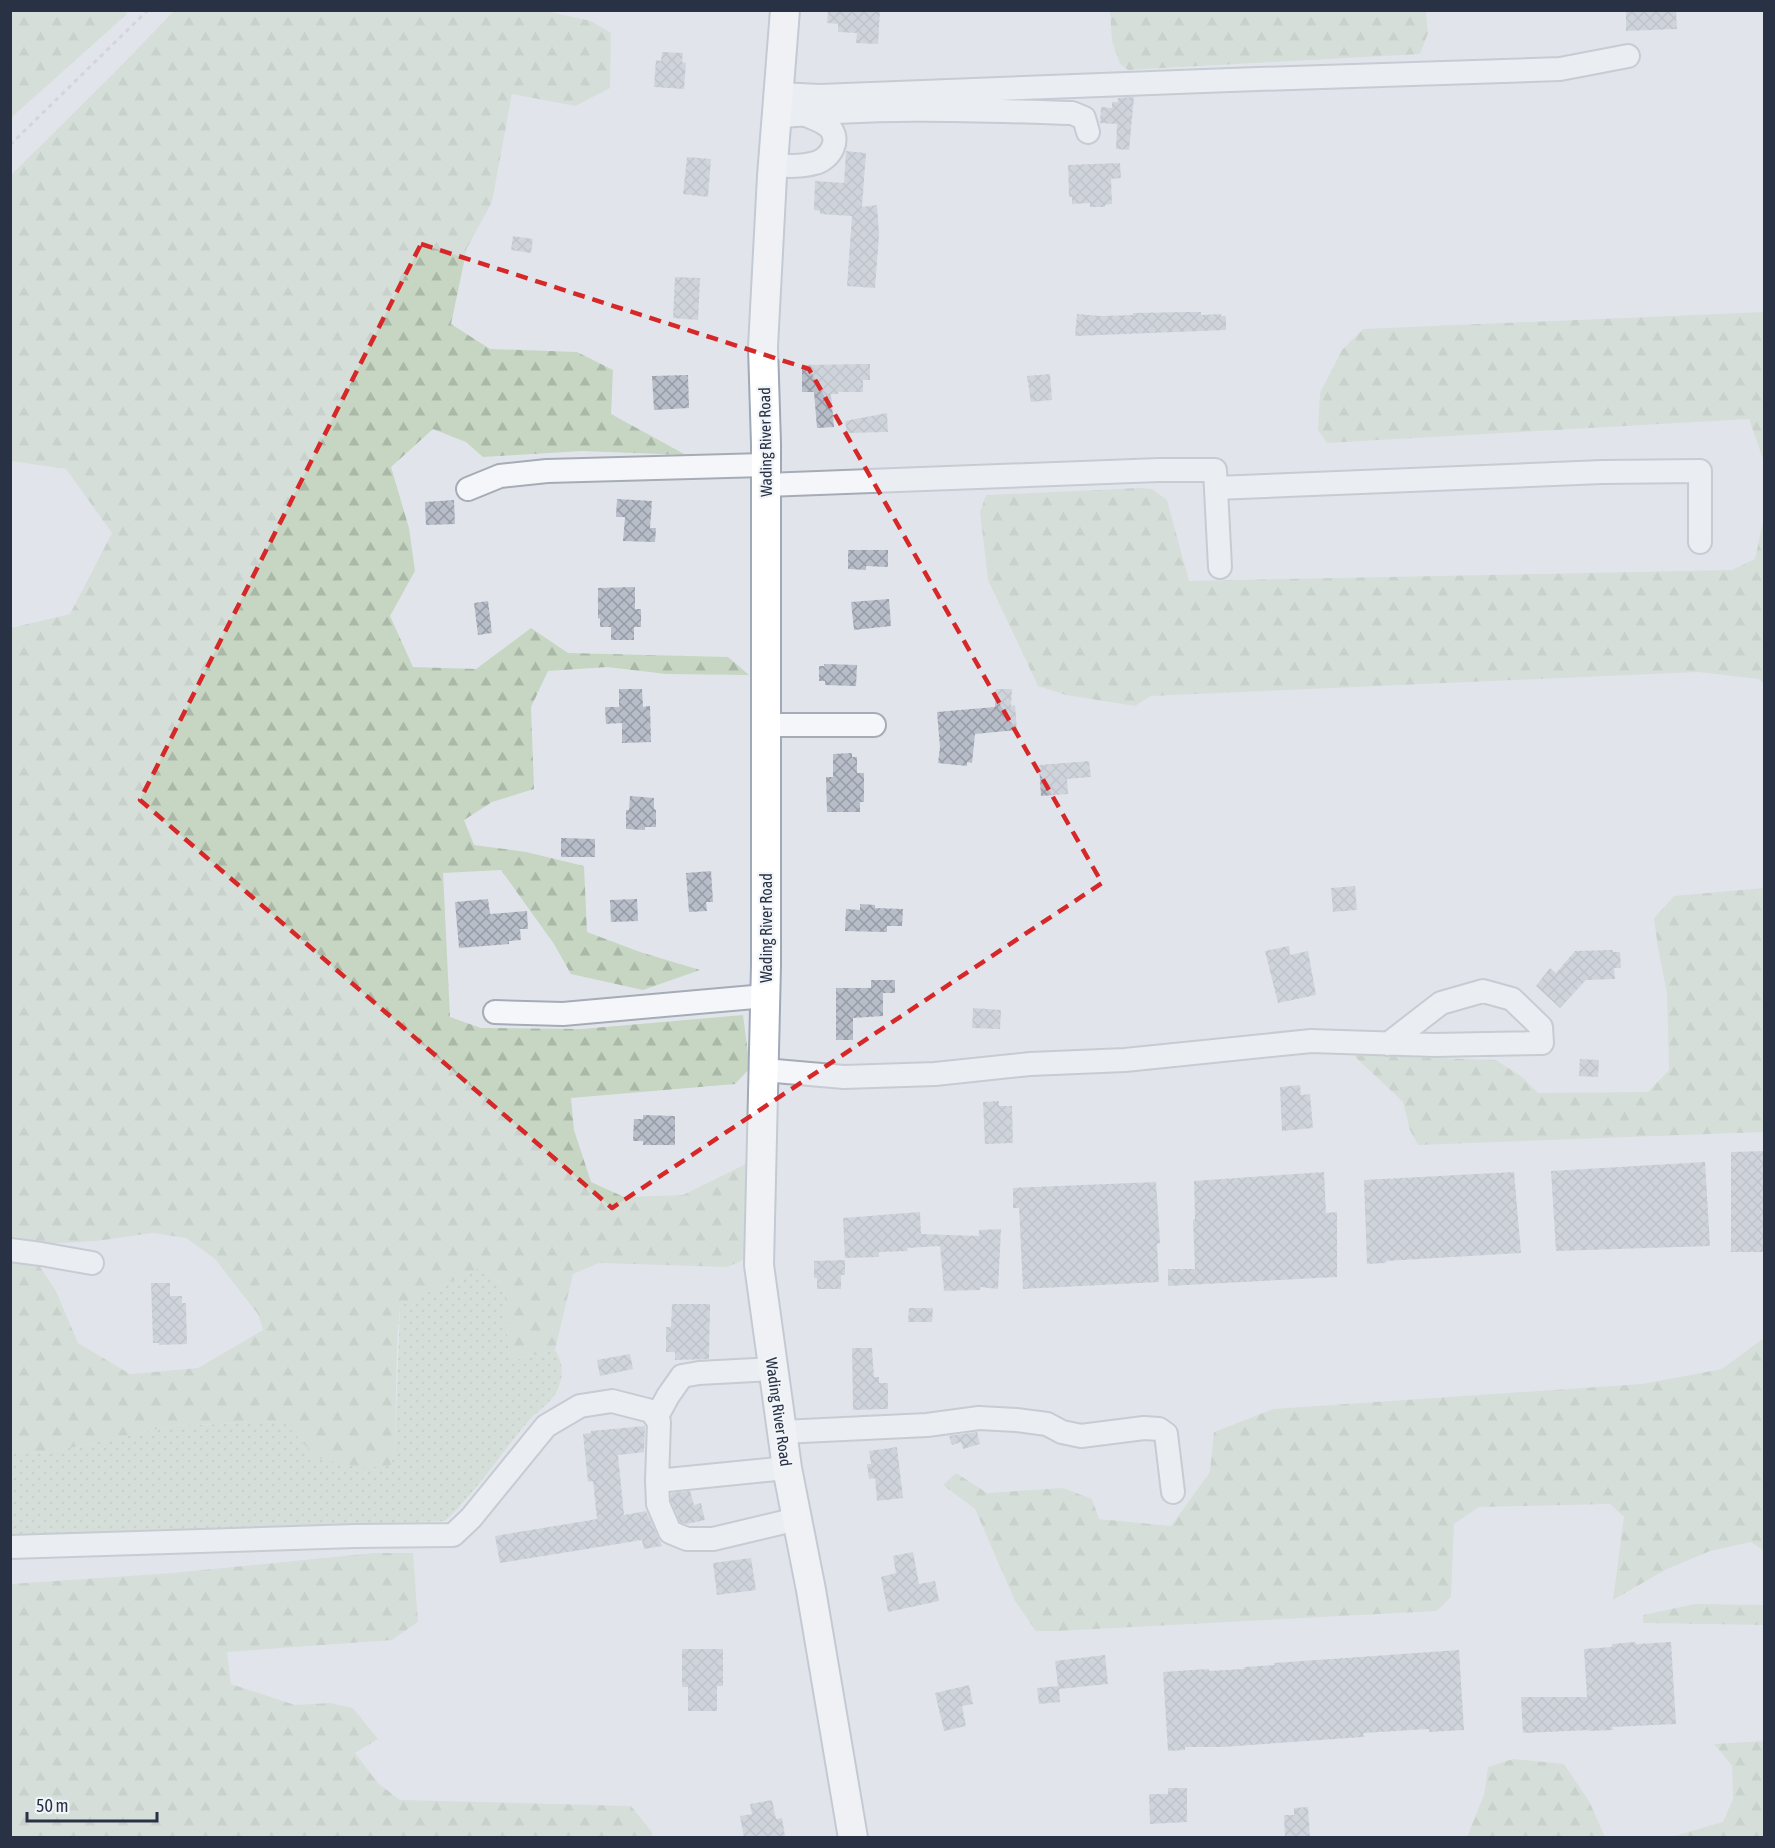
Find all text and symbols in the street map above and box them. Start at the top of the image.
street label: Wading River Road [755,387,776,497]
street label: Wading River Road [757,873,776,983]
street label: Wading River Road [761,1357,796,1468]
scale bar [27,1785,158,1823]
text: 50 m [36,1795,68,1816]

